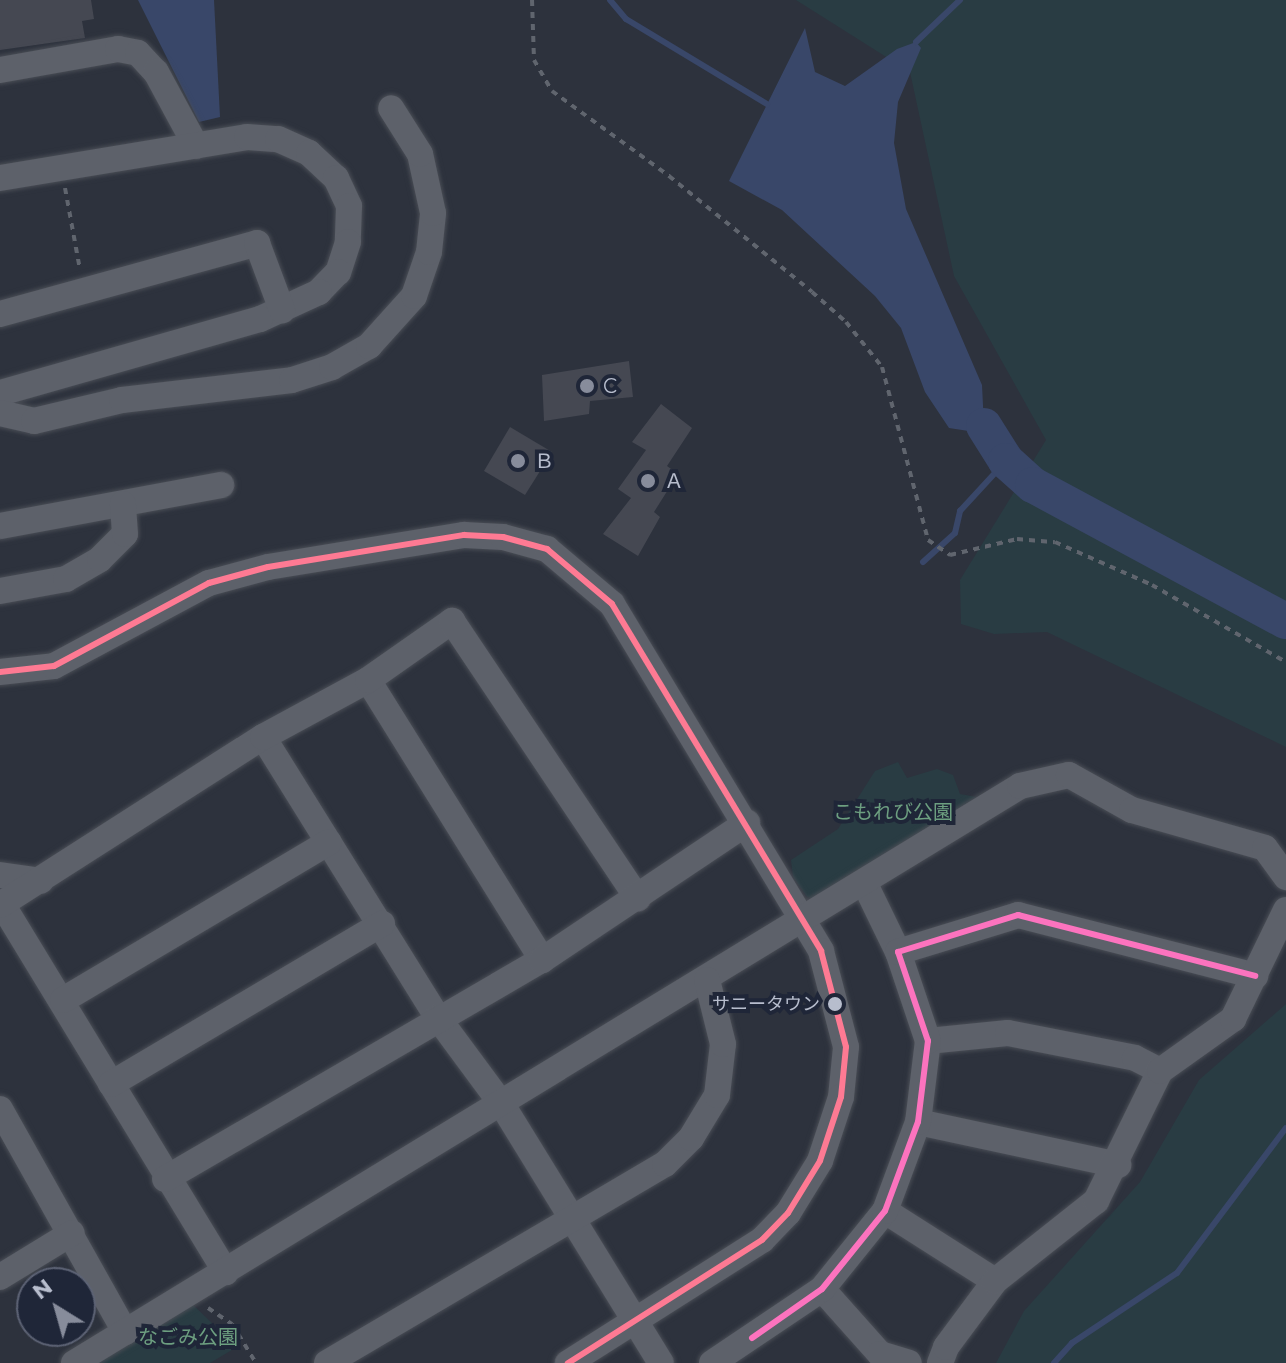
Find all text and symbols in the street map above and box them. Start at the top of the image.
place label: C [603,374,617,398]
marker: C [578,377,596,395]
place label: Ｂ [534,449,554,473]
marker: Ｂ [509,452,527,470]
place label: Ａ [664,469,684,493]
marker: Ａ [639,472,657,490]
park label: こもれび公園 [833,800,953,824]
place label: サニータウン [712,993,820,1015]
marker: サニータウン [827,996,843,1012]
north arrow [16,1267,96,1347]
text: N [27,1273,58,1305]
park label: なごみ公園 [138,1325,238,1349]

